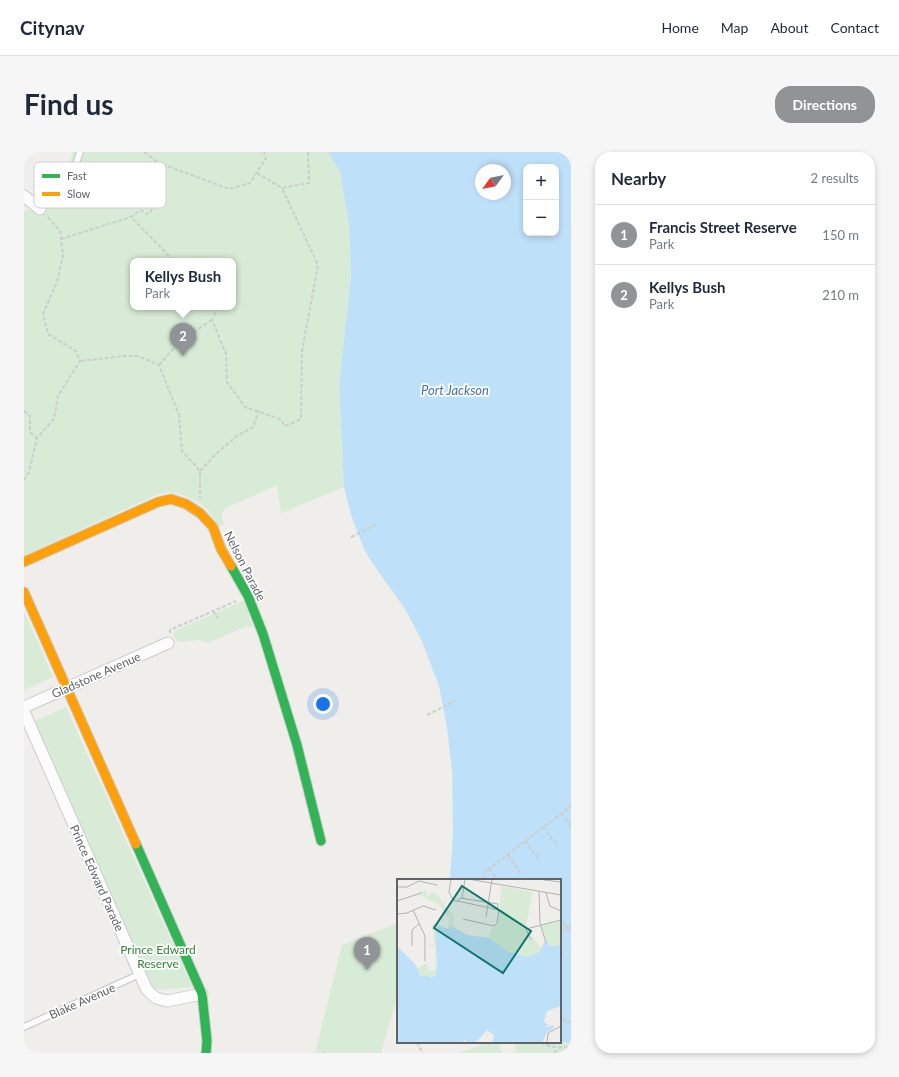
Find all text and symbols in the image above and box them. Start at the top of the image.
text: Citynav [20,16,85,39]
text: Home [661,19,699,36]
text: Map [721,19,748,36]
text: About [770,19,808,36]
text: Contact [830,19,879,36]
button: Directions [775,86,875,123]
text: Find us [24,87,114,121]
legend [34,162,166,208]
north arrow [475,164,511,200]
map controls [523,164,559,236]
button: + [523,164,559,200]
text: Nearby [611,168,666,189]
text: Fast [67,169,87,182]
text: 2 results [811,170,859,186]
text: Slow [67,187,91,200]
button: − [523,200,559,236]
text: Francis Street Reserve [649,218,797,236]
text: 1 [620,227,628,243]
text: 150 m [822,227,859,243]
text: Park [649,236,674,252]
popup [130,258,236,310]
text: Kellys Bush [145,267,221,285]
text: Kellys Bush [649,278,725,296]
text: Park [145,285,170,301]
text: 2 [620,287,628,303]
text: 210 m [822,287,859,303]
text: Park [649,296,674,312]
pin: 2 [170,323,196,356]
water label: Port Jackson [421,382,489,398]
street label: Nelson Parade [221,529,269,603]
street label: Gladstone Avenue [49,649,143,701]
your location [313,694,333,714]
street label: Prince Edward Parade [67,822,127,934]
inset map [397,879,561,1043]
pin: 1 [354,937,380,970]
park label: Prince Edward Reserve [120,942,196,971]
street label: Blake Avenue [47,980,117,1022]

